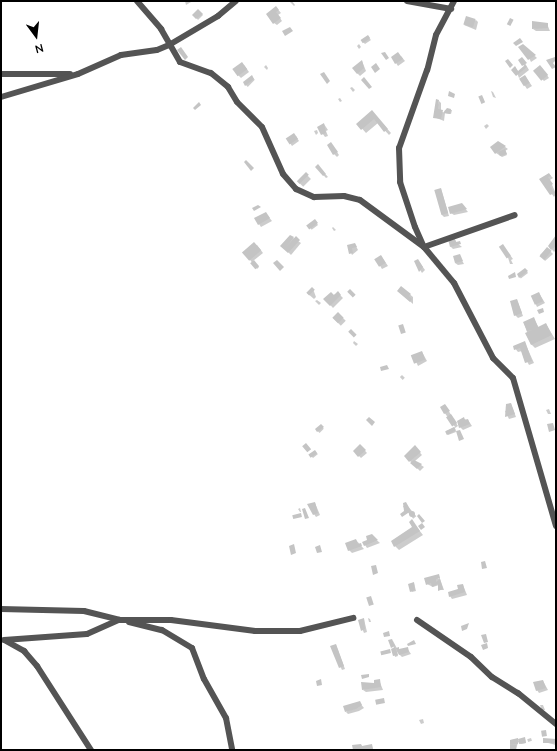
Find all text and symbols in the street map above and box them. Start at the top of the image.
north arrow [16,16,56,56]
text: N [33,40,45,56]

